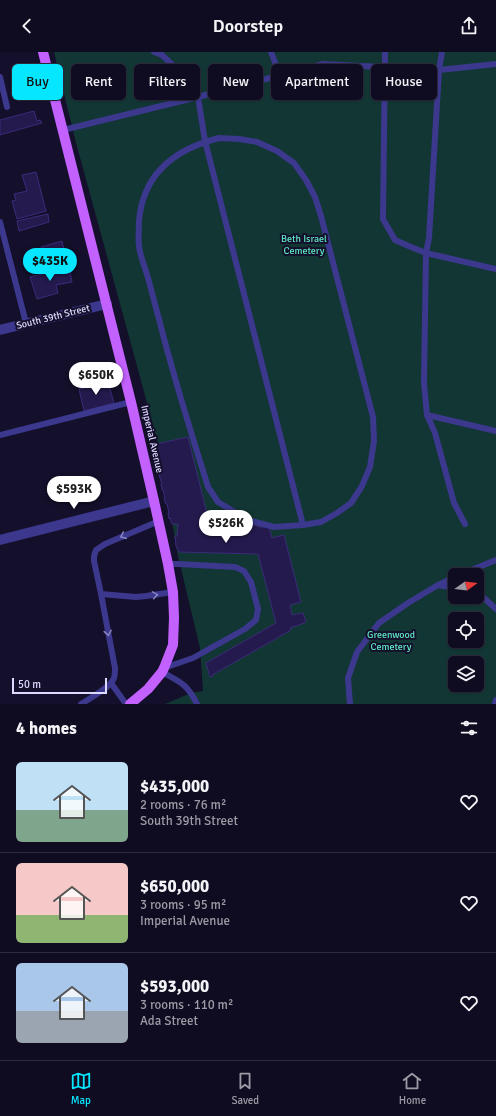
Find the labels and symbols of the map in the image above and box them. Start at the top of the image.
park label: Beth Israel Cemetery [281,233,327,257]
pin: $435K [22,248,78,282]
street label: South 39th Street [15,302,92,332]
pin: $650K [68,362,124,396]
street label: Imperial Avenue [138,404,166,474]
pin: $593K [46,476,102,510]
pin: $526K [198,510,254,544]
one-way arrow [120,532,127,540]
north arrow [448,568,484,604]
one-way arrow [152,591,158,600]
park label: Greenwood Cemetery [367,629,415,653]
one-way arrow [104,630,112,636]
scale bar [12,676,107,695]

